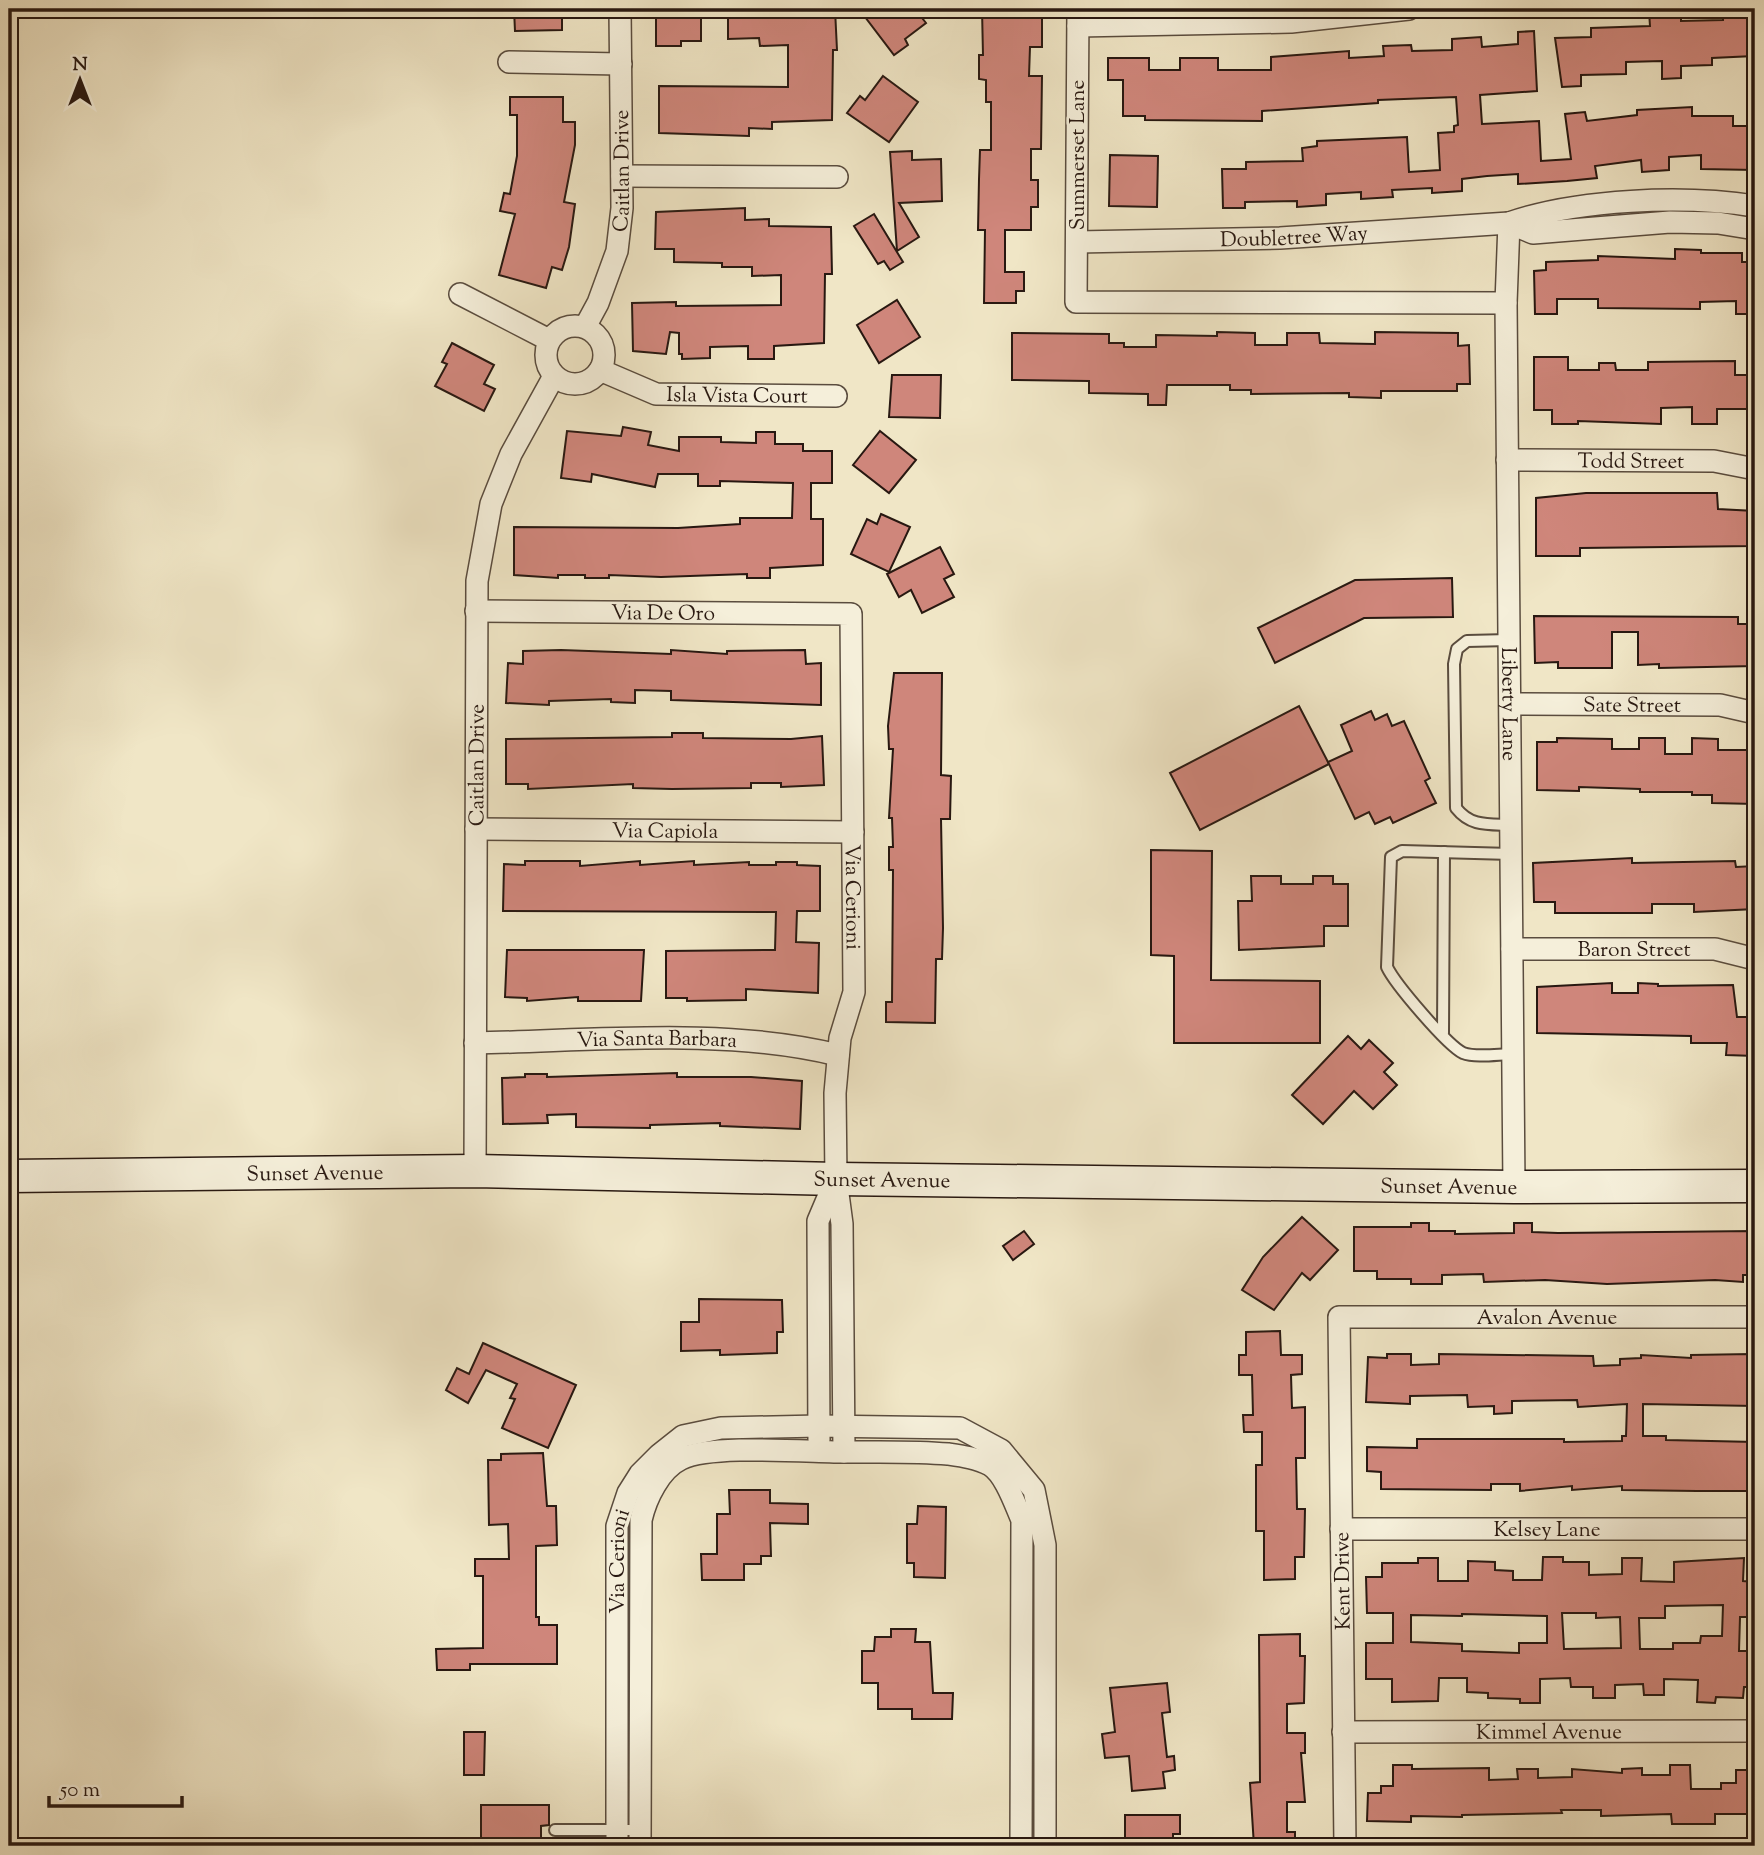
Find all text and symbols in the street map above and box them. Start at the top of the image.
north arrow [46,46,116,116]
text: N [72,52,88,79]
street label: Summerset Lane [1064,80,1094,230]
street label: Caitlan Drive [606,110,639,234]
street label: Doubletree Way [1220,219,1369,256]
street label: Isla Vista Court [666,381,808,413]
street label: Todd Street [1578,447,1684,478]
street label: Via De Oro [611,599,715,630]
street label: Liberty Lane [1492,647,1523,761]
street label: Sate Street [1583,691,1681,722]
street label: Caitlan Drive [463,704,494,826]
street label: Via Capiola [612,817,719,848]
street label: Via Cerioni [836,844,867,950]
street label: Baron Street [1577,936,1691,966]
street label: Via Santa Barbara [576,1025,738,1057]
street label: Sunset Avenue [246,1159,384,1190]
street label: Sunset Avenue [813,1166,950,1197]
street label: Sunset Avenue [1380,1172,1517,1204]
street label: Avalon Avenue [1477,1304,1617,1334]
street label: Via Cerioni [604,1505,639,1614]
street label: Kelsey Lane [1494,1516,1600,1546]
street label: Kent Drive [1328,1531,1360,1630]
street label: Kimmel Avenue [1476,1718,1622,1749]
scale bar [49,1764,182,1808]
text: 50 m [59,1776,100,1806]

